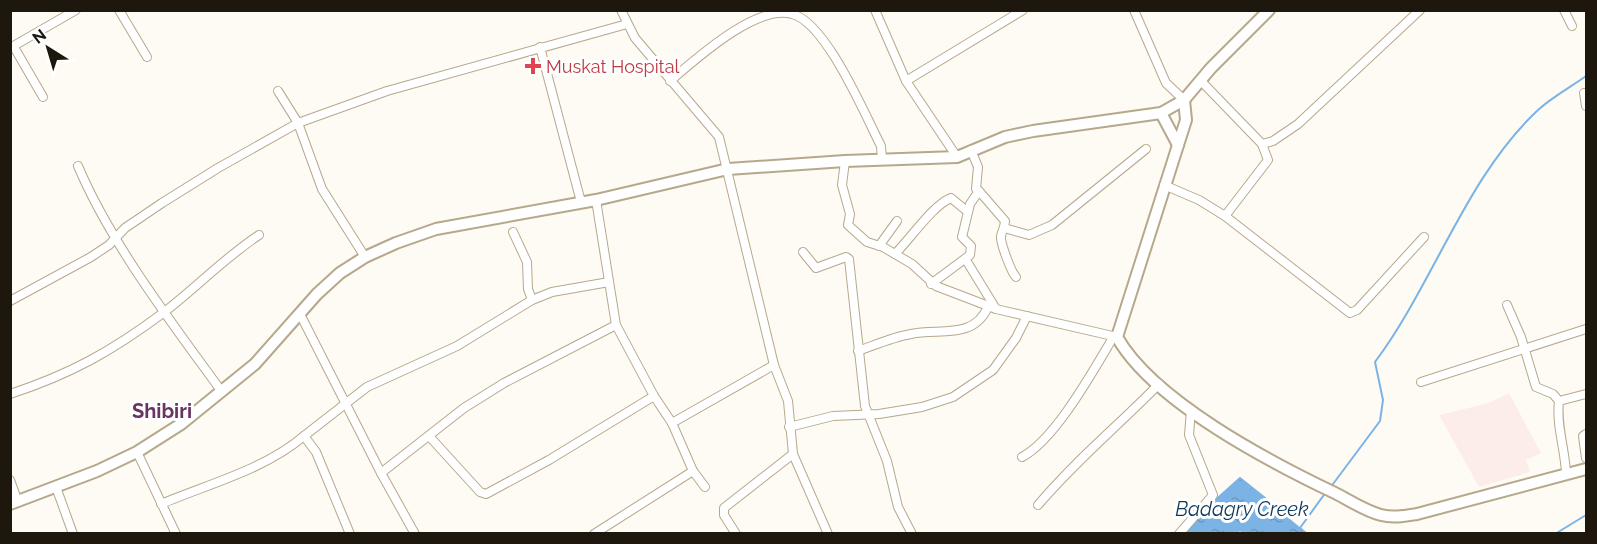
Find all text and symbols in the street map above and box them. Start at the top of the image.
north arrow [18,18,78,78]
text: N [29,25,50,48]
place label: Muskat Hospital [546,56,679,77]
marker: Muskat Hospital [524,57,542,75]
district label: Shibiri [132,399,192,423]
water label: Badagry Creek [1175,497,1309,521]

